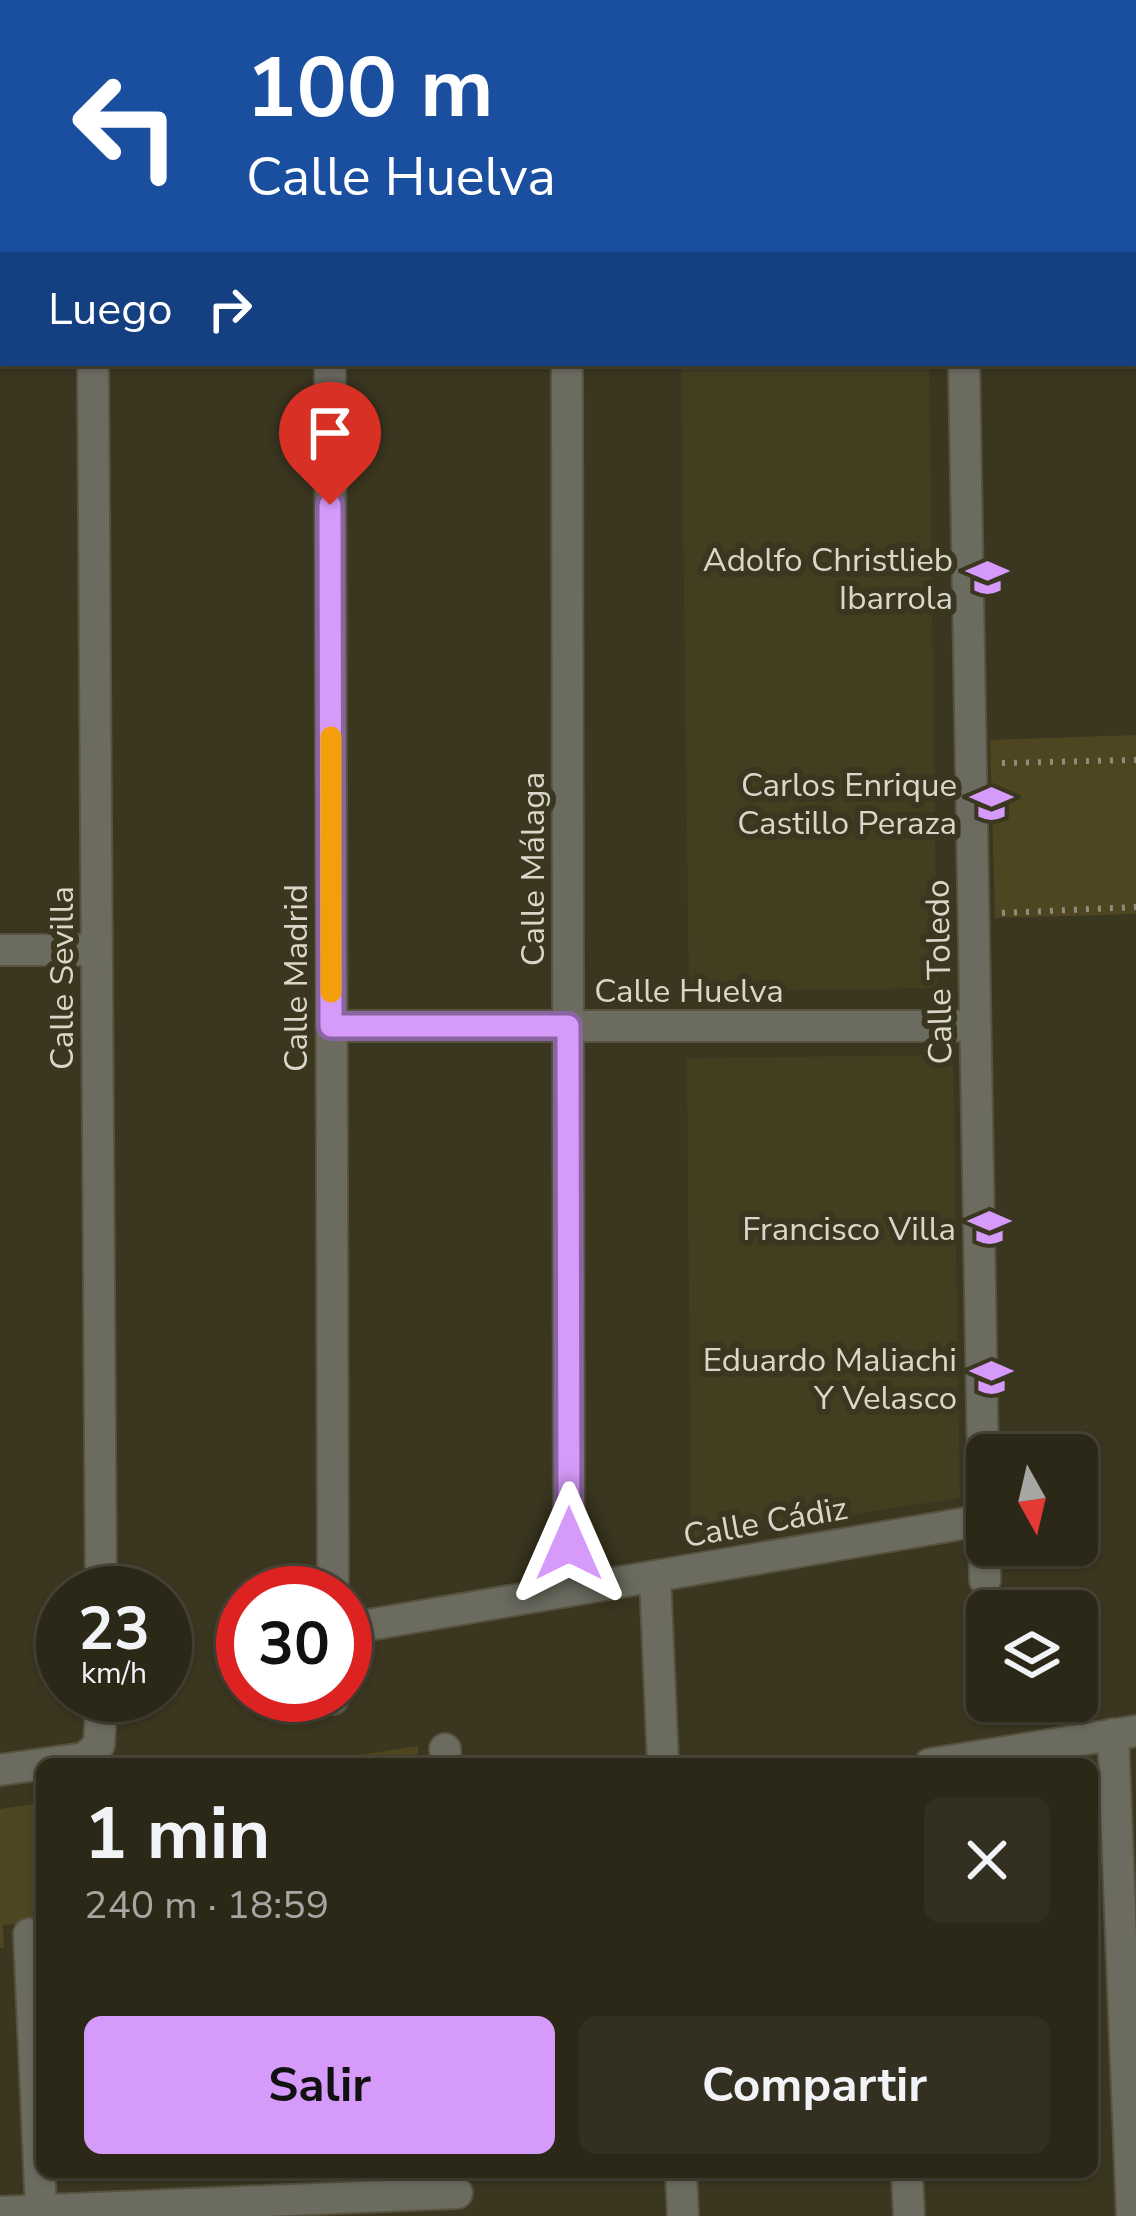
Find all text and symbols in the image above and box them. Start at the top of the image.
text: 100 m [246,31,494,146]
icon: left [48,48,204,204]
text: Calle Huelva [246,140,556,214]
icon: right [197,276,263,342]
text: Luego [48,279,173,340]
pin [279,382,381,505]
icon: arrive [297,400,363,466]
place label: Adolfo Christlieb Ibarrola [703,538,953,621]
school or university icon: Adolfo Christlieb Ibarrola [964,555,1010,601]
place label: Carlos Enrique Castillo Peraza [737,763,957,846]
street label: Calle Málaga [511,772,556,966]
school or university icon: Carlos Enrique Castillo Peraza [968,780,1014,826]
street label: Calle Toledo [915,879,964,1065]
street label: Calle Madrid [274,884,319,1072]
street label: Calle Sevilla [40,886,85,1070]
street label: Calle Huelva [594,969,784,1014]
school or university icon: Francisco Villa [967,1205,1013,1251]
place label: Francisco Villa [742,1207,956,1252]
place label: Eduardo Maliachi Y Velasco [703,1338,957,1421]
school or university icon: Eduardo Maliachi Y Velasco [968,1355,1014,1401]
north arrow [966,1434,1098,1566]
map controls [966,1434,1098,1722]
position arrow [506,1481,632,1607]
street label: Calle Cádiz [680,1486,851,1559]
speed limit sign: 30 [216,1566,372,1722]
text: 23 [78,1588,150,1670]
button: layers [966,1590,1098,1722]
text: km/h [81,1653,147,1694]
text: 1 min [84,1785,270,1883]
button: close [924,1797,1050,1923]
text: 240 m · 18:59 [84,1879,329,1932]
button: Salir [84,2016,555,2154]
button: Compartir [579,2016,1050,2154]

